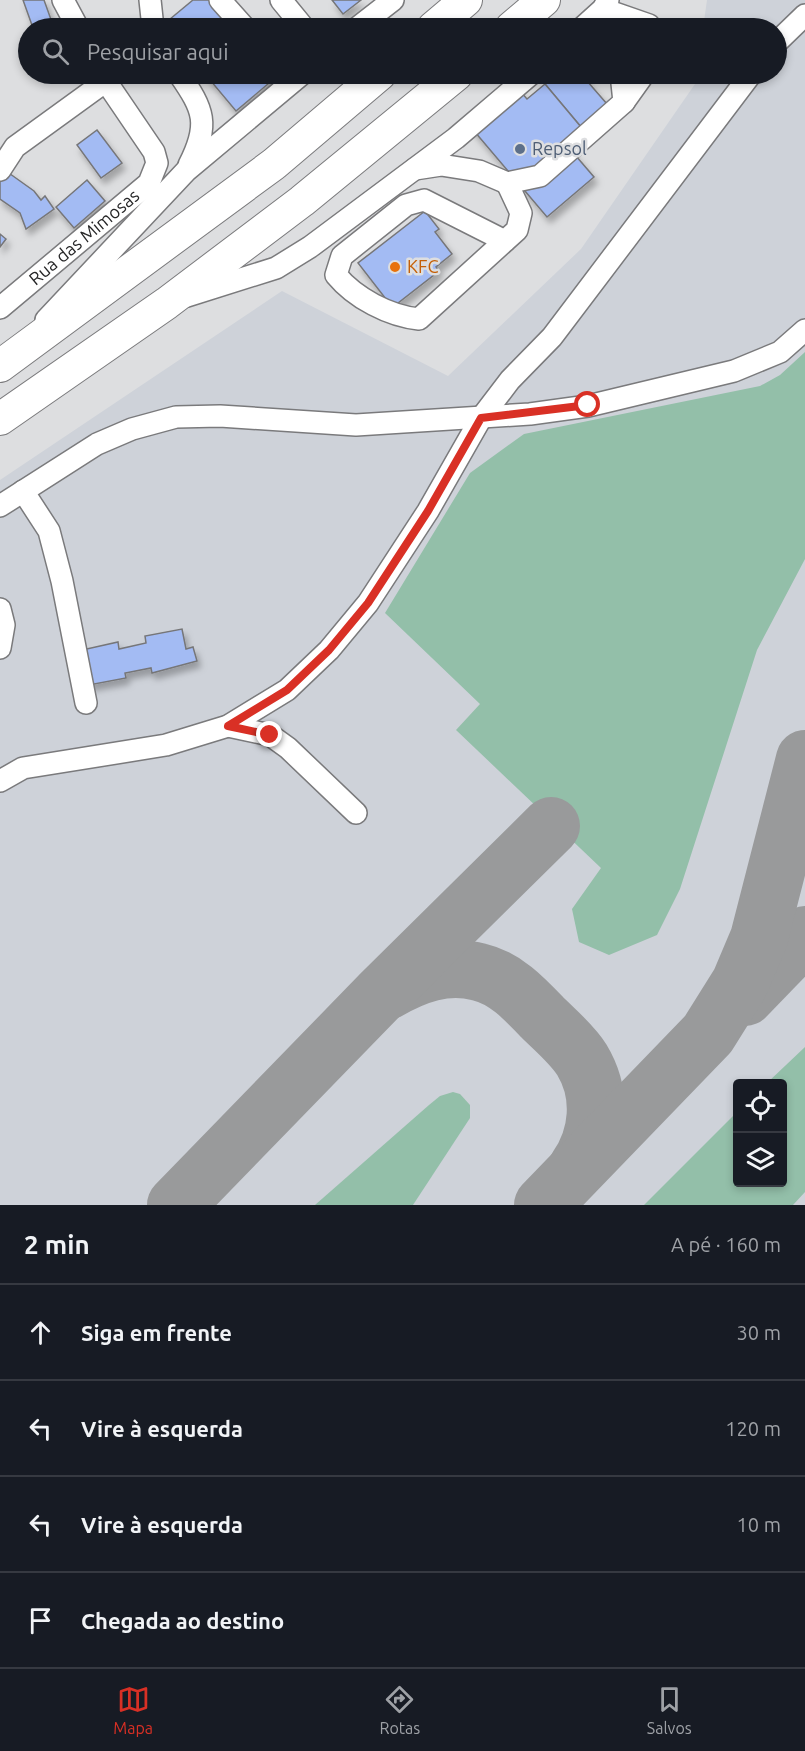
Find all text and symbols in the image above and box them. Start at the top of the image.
search box [18,18,787,84]
icon: search [39,35,72,68]
text: Pesquisar aqui [87,39,229,64]
place label: Repsol [532,138,587,158]
marker: Repsol [513,142,527,156]
street label: Rua das Mimosas [24,185,143,288]
place label: KFC [407,256,438,276]
marker: KFC [388,260,402,274]
route start [574,391,600,417]
route end [256,721,282,747]
map controls [733,1079,787,1187]
button: locate [733,1079,787,1133]
button: layers [733,1133,787,1187]
text: 2 min [24,1230,90,1259]
text: A pé · 160 m [671,1233,781,1256]
icon: ahead [24,1316,57,1349]
text: Siga em frente [81,1320,232,1345]
text: 30 m [737,1321,781,1344]
icon: left [24,1412,57,1445]
text: Vire à esquerda [81,1416,243,1441]
text: 120 m [725,1417,781,1440]
icon: left [24,1508,57,1541]
text: Vire à esquerda [81,1512,243,1537]
text: 10 m [737,1513,781,1536]
icon: arrive [24,1604,57,1637]
text: Chegada ao destino [81,1608,284,1633]
tab: Mapa [113,1683,153,1737]
tab: Rotas [380,1683,420,1737]
tab: Salvos [647,1683,692,1737]

